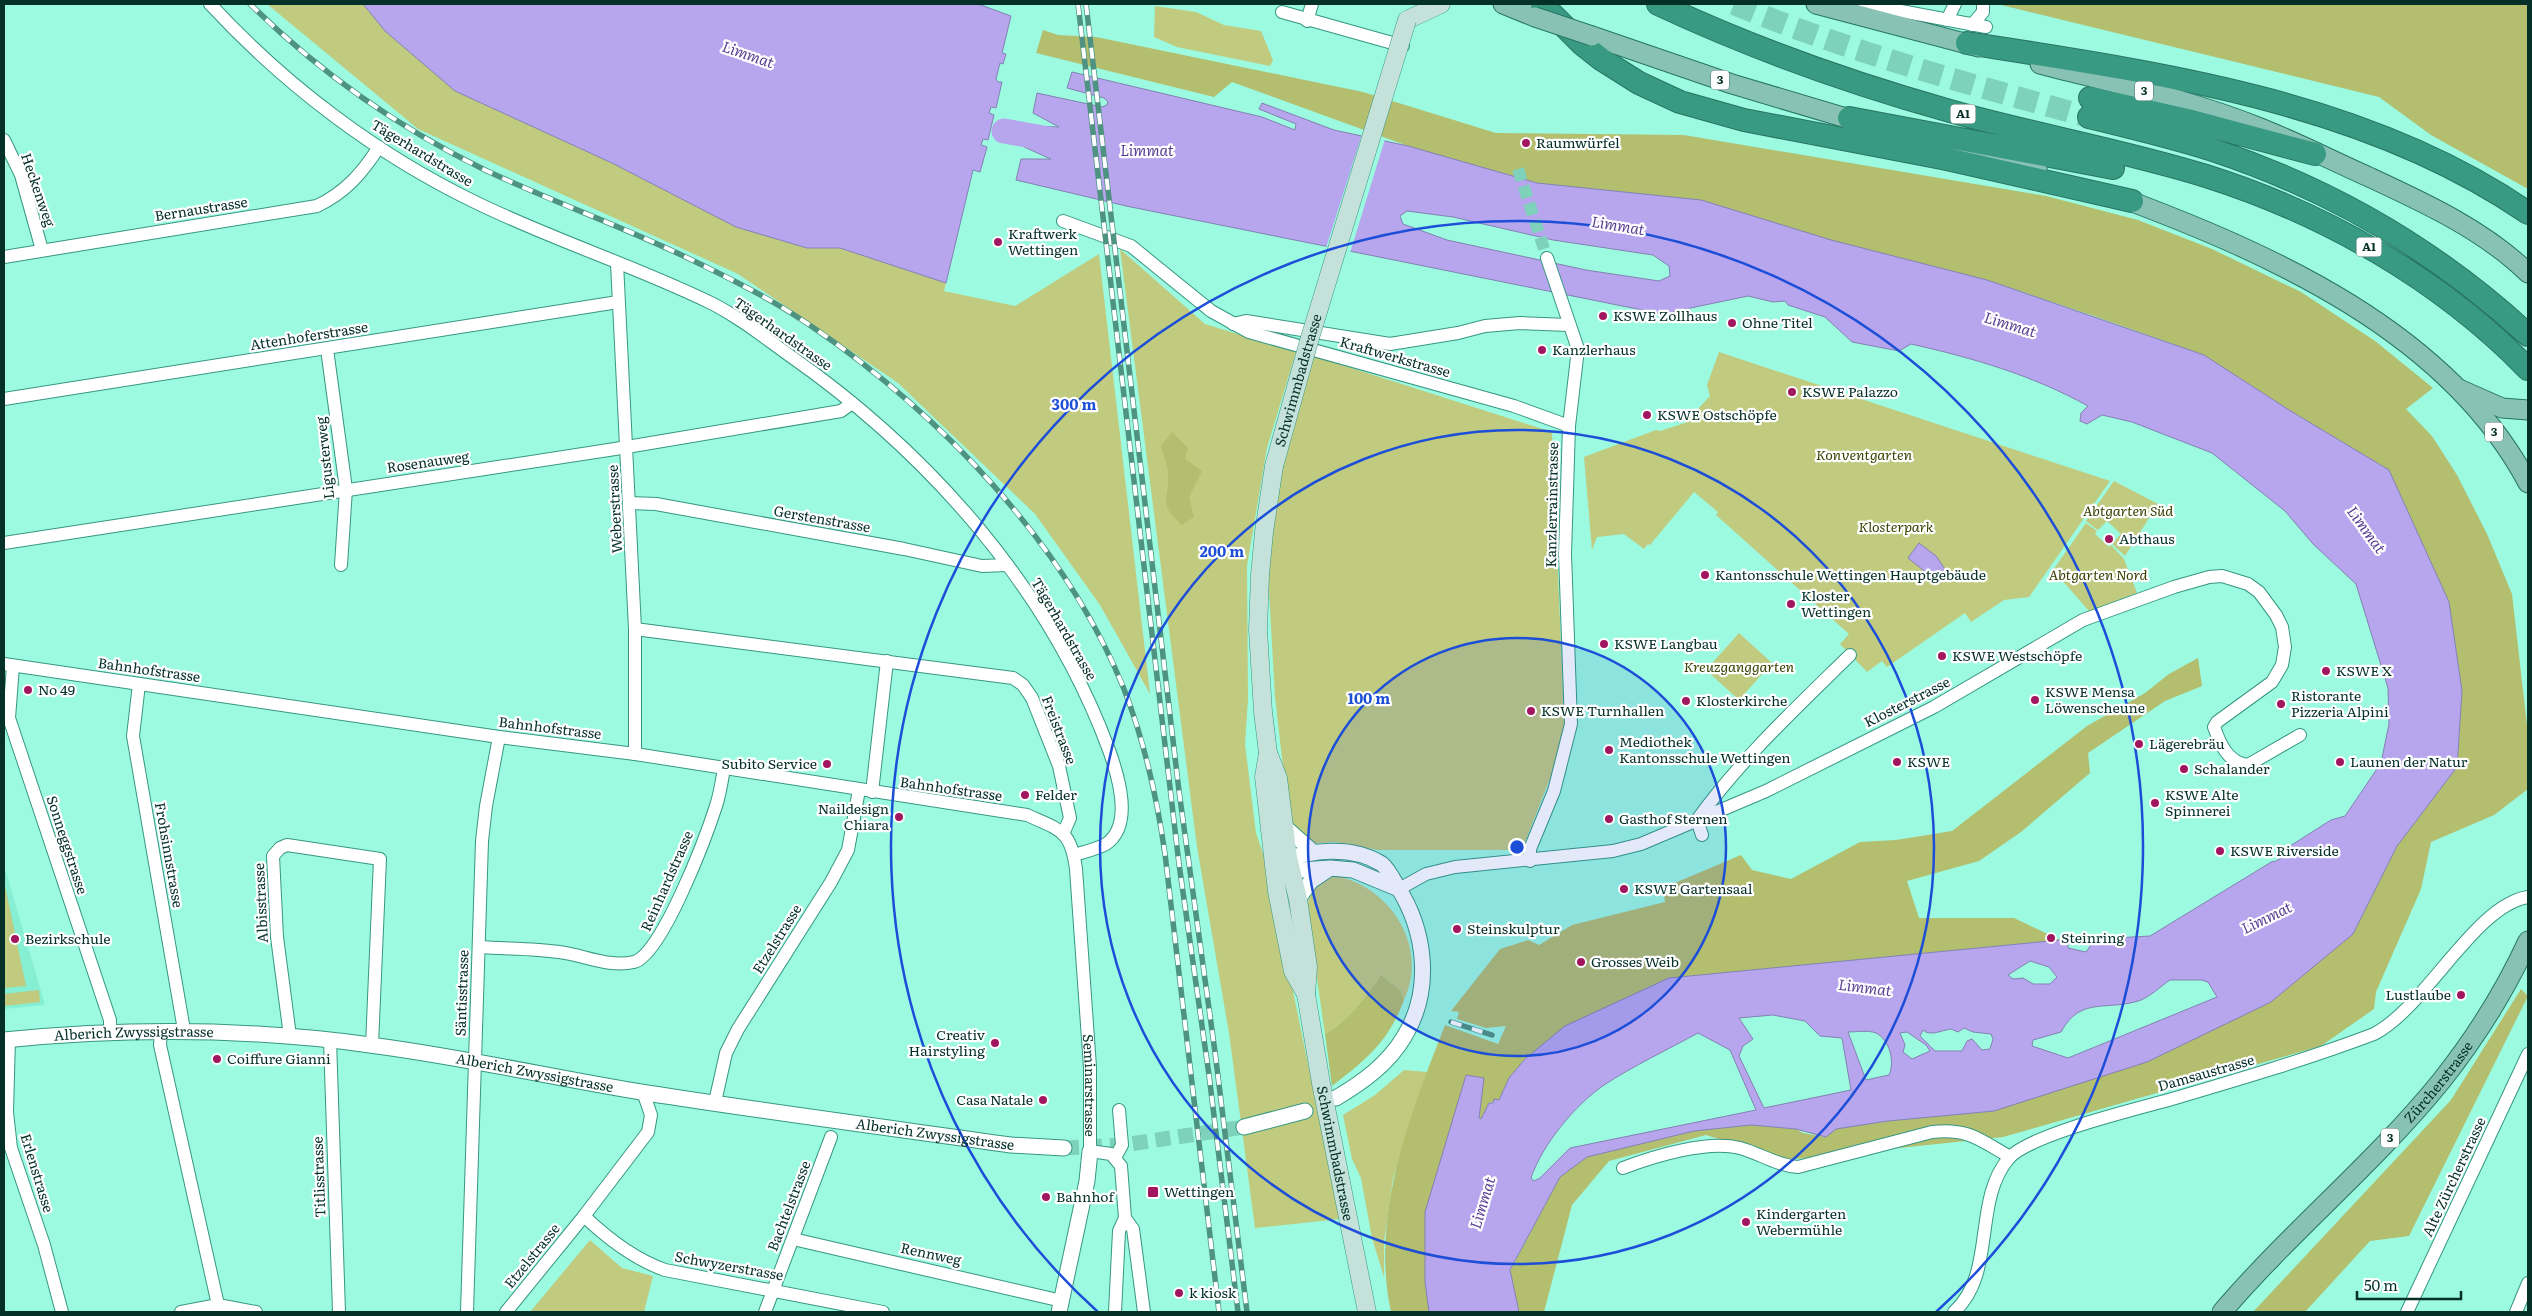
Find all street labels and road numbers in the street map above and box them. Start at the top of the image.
road number: 3 [1711,70,1729,90]
road number: 3 [2135,82,2153,100]
road number: A1 [1950,105,1976,124]
street label: Tägerhardstrasse [368,114,477,190]
street label: Heckenweg [17,150,61,229]
street label: Bernaustrasse [153,191,249,225]
road number: A1 [2356,238,2382,256]
street label: Tägerhardstrasse [731,292,837,374]
street label: Schwimmbadstrasse [1269,311,1326,449]
street label: Attenhoferstrasse [248,316,369,354]
street label: Kraftwerkstrasse [1338,331,1453,381]
street label: Ligusterweg [310,416,338,500]
road number: 3 [2485,422,2503,442]
street label: Kanzlerrainstrasse [1540,442,1562,568]
street label: Rosenauweg [385,445,471,477]
street label: Weberstrasse [602,464,626,554]
street label: Gerstenstrasse [772,500,872,536]
street label: Tägerhardstrasse [1027,573,1102,684]
street label: Bahnhofstrasse [97,652,202,686]
street label: Klosterstrasse [1860,671,1953,731]
street label: Freistrasse [1038,692,1082,767]
street label: Bahnhofstrasse [498,711,603,743]
street label: Bahnhofstrasse [899,771,1004,805]
street label: Sonneggstrasse [43,793,93,897]
street label: Frohsinnstrasse [151,801,189,909]
street label: Reinhardstrasse [635,827,697,934]
street label: Albisstrasse [248,863,272,944]
street label: Etzelstrasse [747,900,805,977]
street label: Säntisstrasse [449,949,473,1037]
street label: Alberich Zwyssigstrasse [53,1021,214,1045]
street label: Seminarstrasse [1079,1033,1101,1137]
street label: Zürcherstrasse [2399,1037,2477,1127]
street label: Alberich Zwyssigstrasse [455,1047,615,1096]
street label: Damsaustrasse [2155,1049,2256,1095]
street label: Schwimmbadstrasse [1313,1084,1359,1223]
street label: Alberich Zwyssigstrasse [855,1113,1016,1154]
street label: Alte Zürcherstrasse [2417,1113,2490,1240]
road number: 3 [2381,1128,2399,1148]
street label: Erlenstrasse [16,1131,59,1215]
street label: Titlisstrasse [307,1136,329,1218]
street label: Bachtelstrasse [762,1158,814,1254]
street label: Etzelstrasse [499,1219,564,1292]
street label: Rennweg [899,1237,964,1269]
street label: Schwyzerstrasse [673,1246,785,1284]

